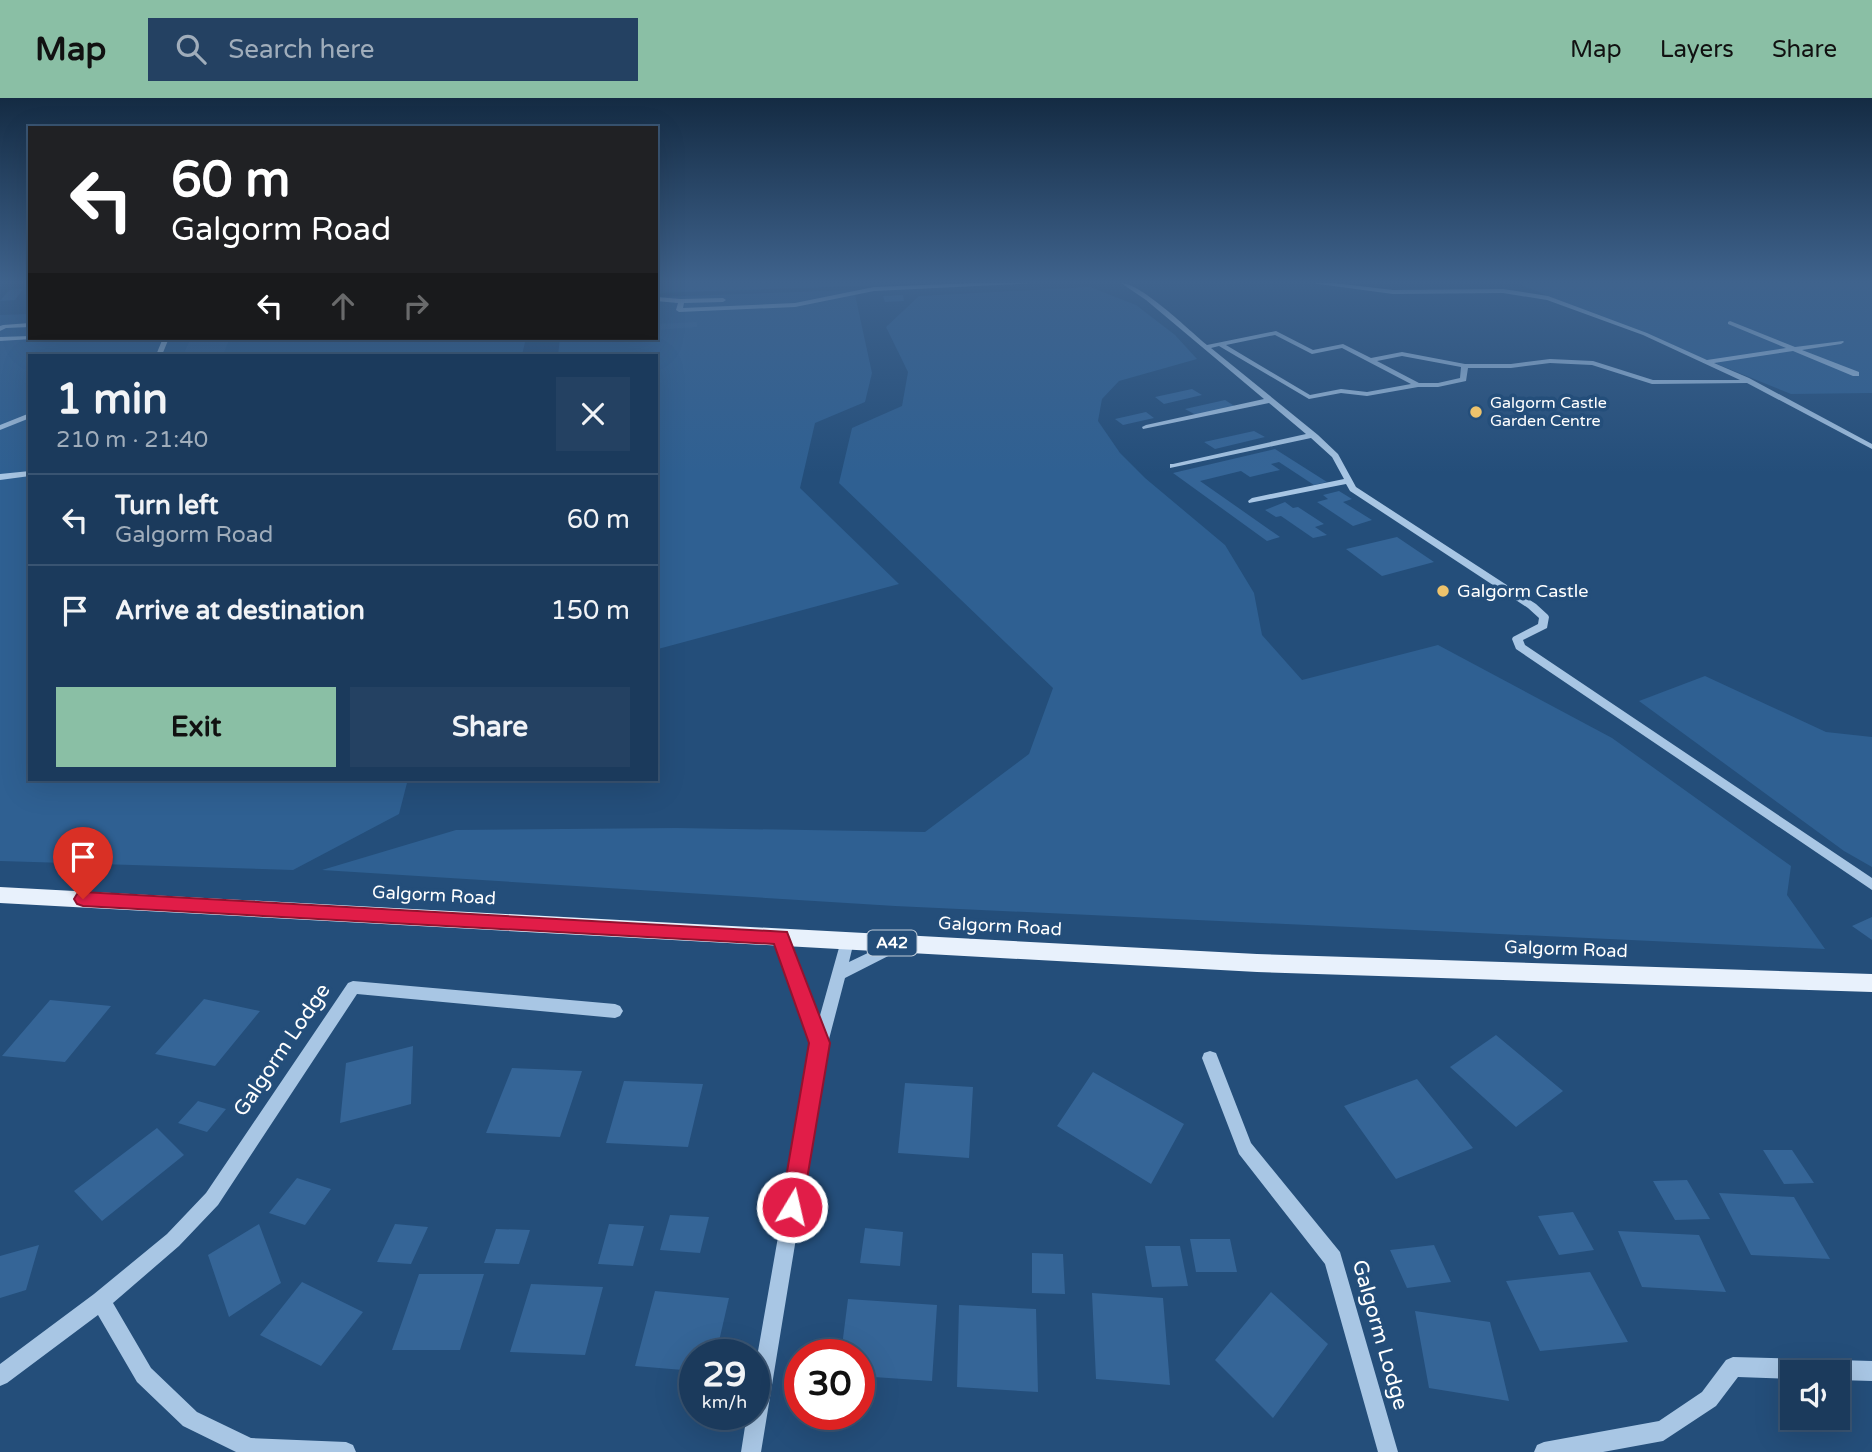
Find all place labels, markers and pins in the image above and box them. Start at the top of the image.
place label: Galgorm Castle Garden Centre [1490,393,1607,431]
marker: Galgorm Castle Garden Centre [1468,404,1484,420]
place label: Galgorm Castle [1457,580,1588,602]
marker: Galgorm Castle [1435,583,1451,599]
pin [53,827,113,899]

